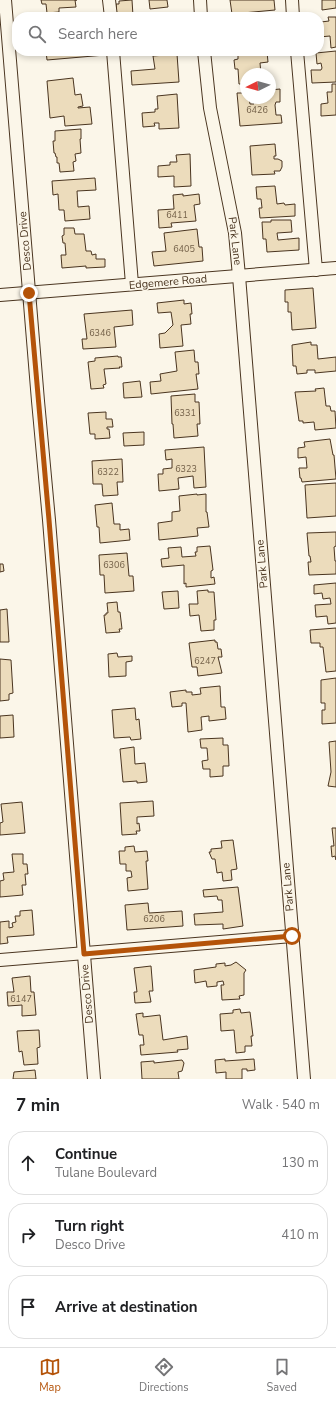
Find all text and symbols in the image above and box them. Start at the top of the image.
search box [12,12,324,56]
icon: search [26,23,48,45]
text: Search here [58,24,138,44]
north arrow [240,68,276,104]
house number: 6426 [246,104,268,116]
house number: 6411 [166,209,188,221]
street label: Desco Drive [15,211,35,271]
street label: Park Lane [225,216,245,266]
house number: 6405 [173,243,195,255]
street label: Edgemere Road [128,271,208,293]
route end [20,284,38,302]
house number: 6346 [89,327,111,339]
house number: 6331 [174,407,196,419]
house number: 6323 [175,463,197,475]
house number: 6322 [97,466,119,478]
street label: Park Lane [252,539,272,589]
house number: 6306 [103,559,125,571]
house number: 6247 [194,655,216,667]
street label: Park Lane [278,862,298,912]
house number: 6206 [143,913,165,925]
route start [283,927,301,945]
street label: Desco Drive [77,964,97,1024]
house number: 6147 [10,993,32,1005]
text: 7 min [16,1094,60,1117]
text: Walk · 540 m [242,1096,320,1114]
text: Continue [55,1144,117,1164]
icon: ahead [17,1152,39,1174]
text: 130 m [281,1154,319,1172]
text: Tulane Boulevard [55,1164,157,1182]
text: Turn right [55,1216,124,1236]
icon: right [17,1224,39,1246]
text: 410 m [281,1226,319,1244]
text: Desco Drive [55,1236,125,1254]
icon: arrive [17,1296,39,1318]
text: Arrive at destination [55,1297,198,1317]
tab: Map [39,1356,61,1395]
tab: Directions [139,1356,189,1395]
tab: Saved [267,1356,297,1395]

